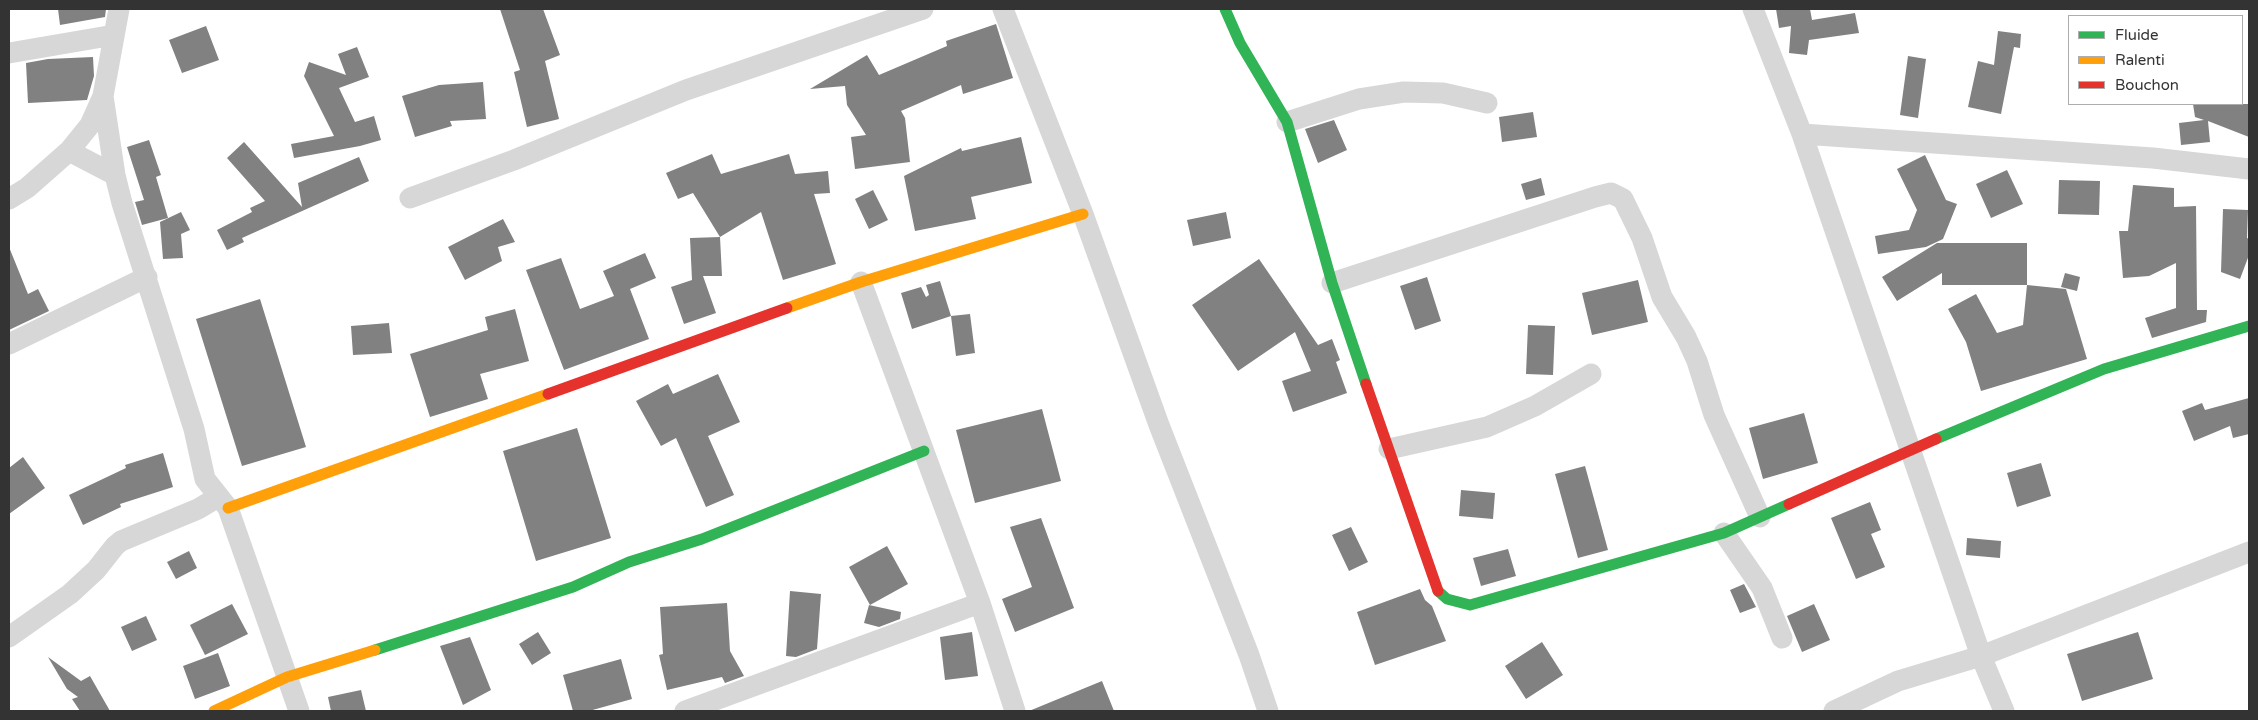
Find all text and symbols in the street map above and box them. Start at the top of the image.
legend [2068,15,2243,105]
text: Fluide [2115,26,2159,44]
text: Ralenti [2115,51,2165,69]
text: Bouchon [2115,76,2179,94]

